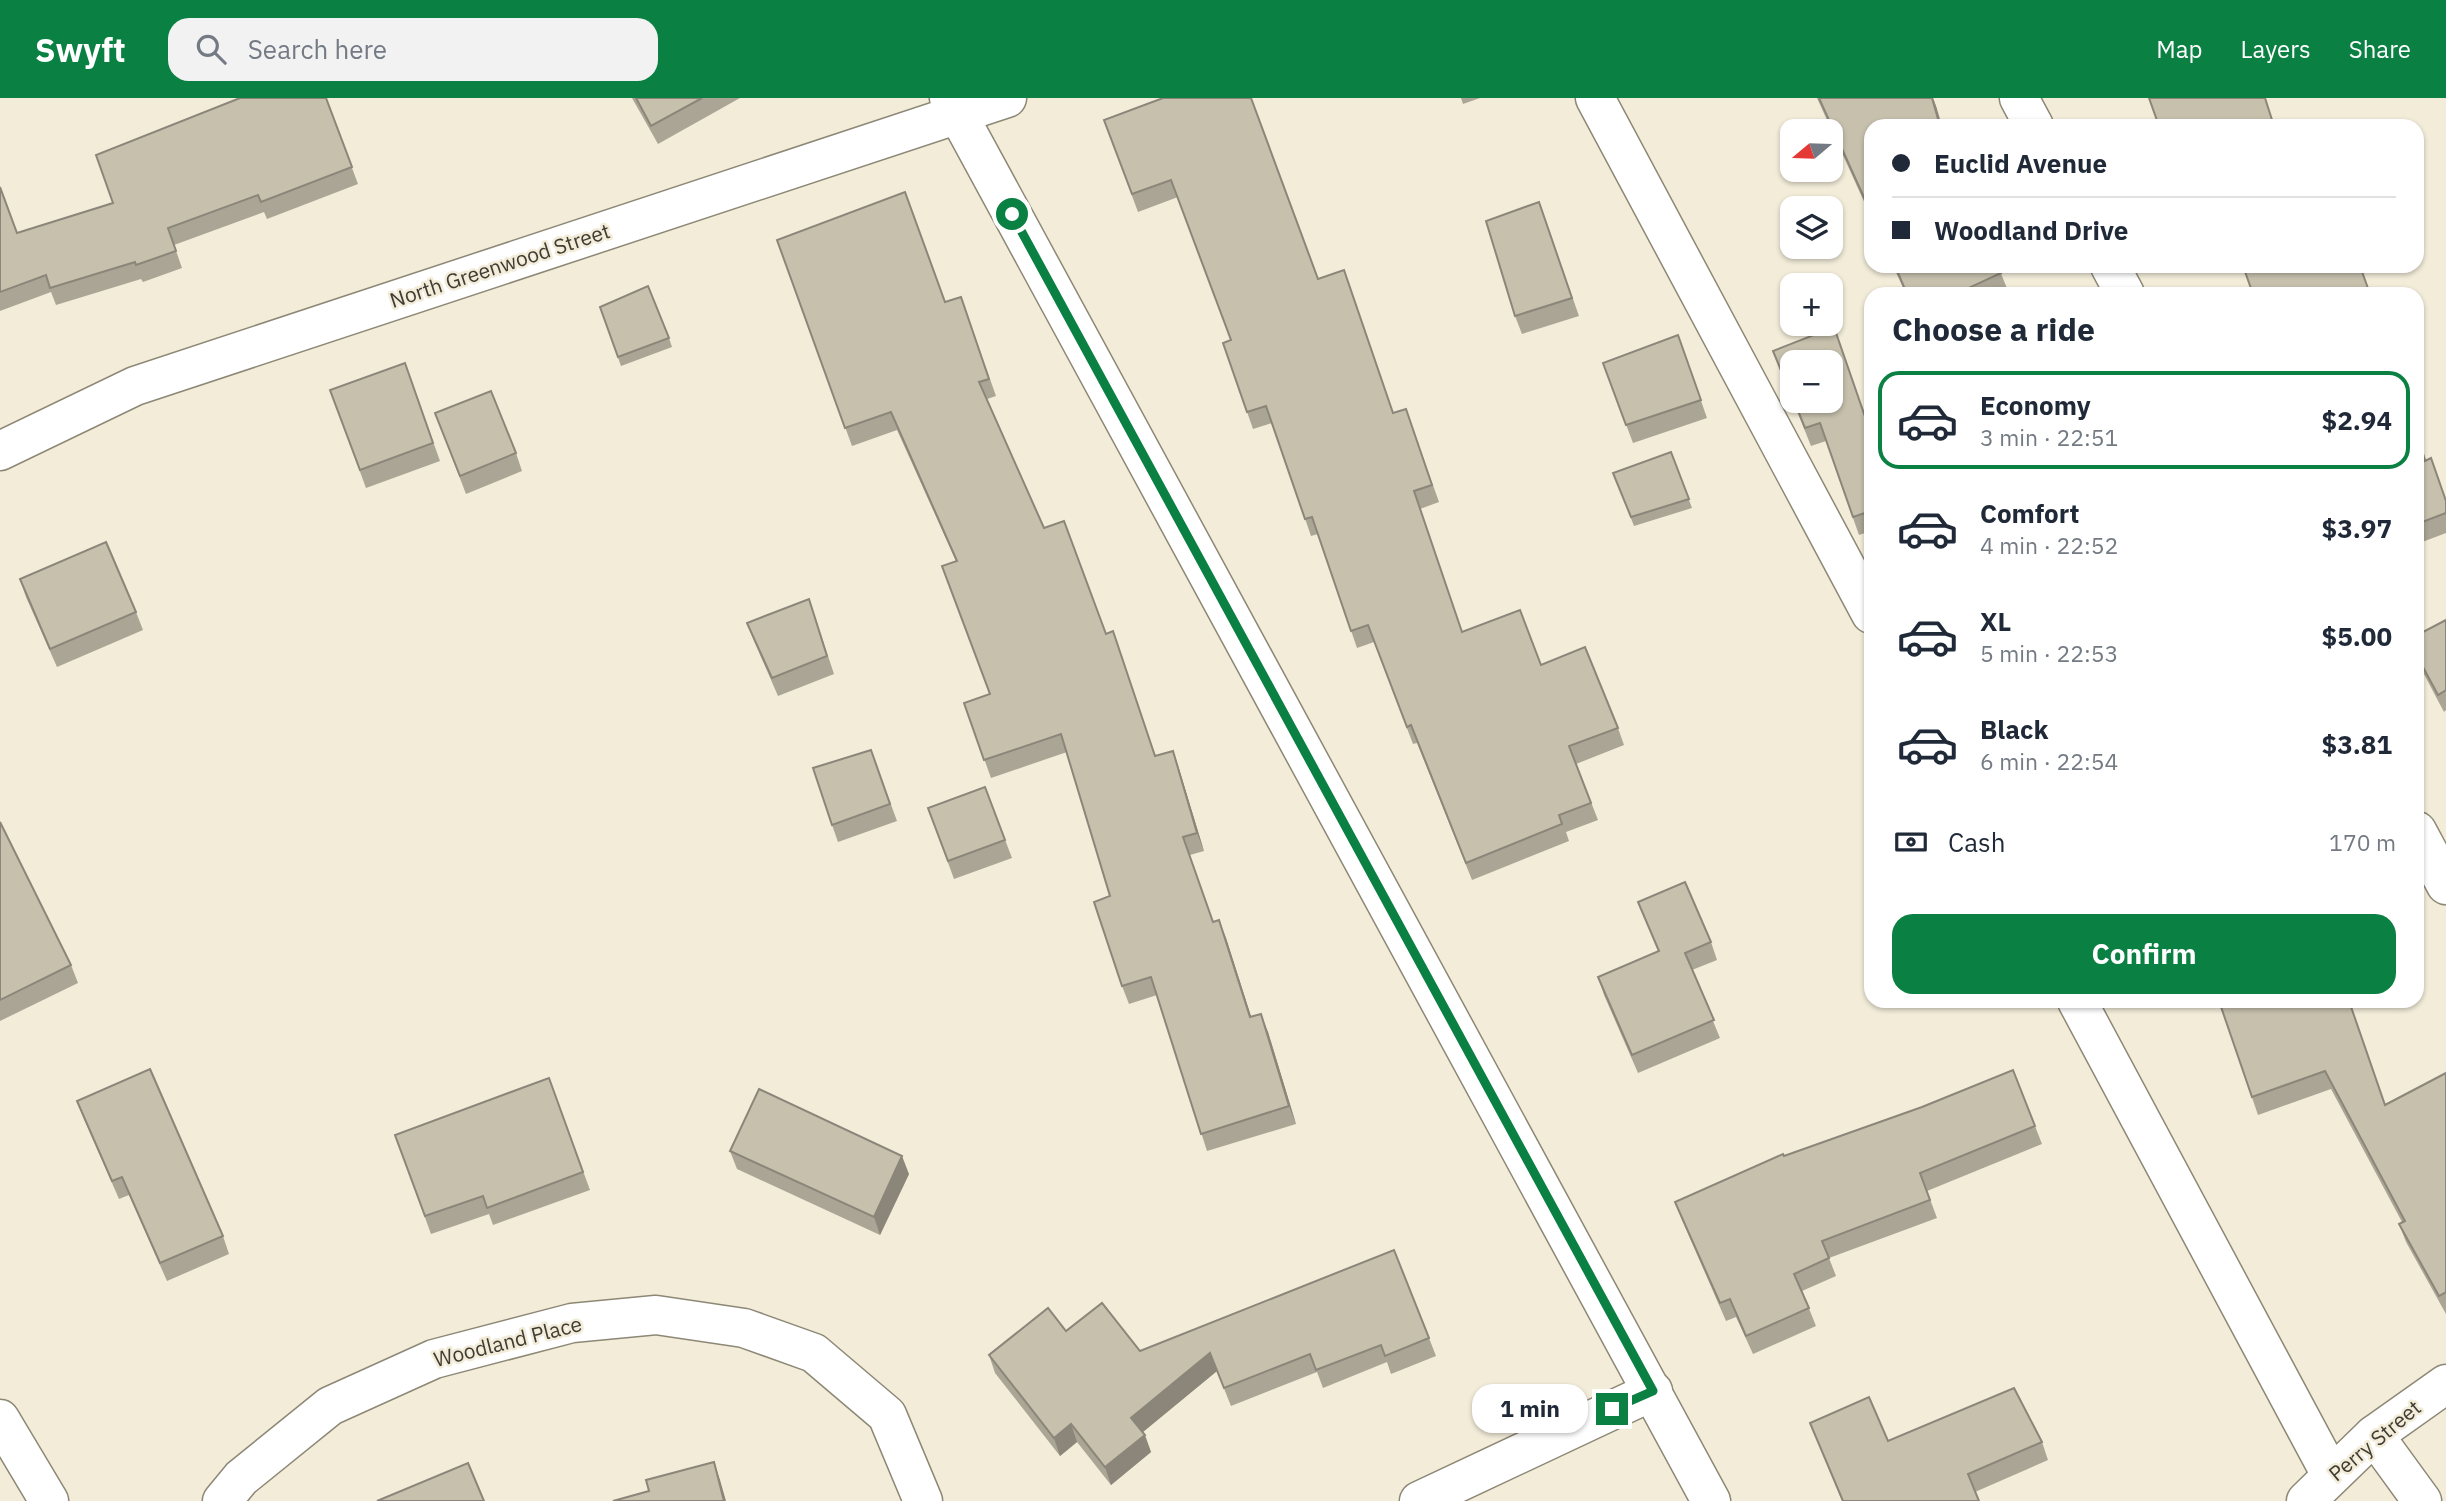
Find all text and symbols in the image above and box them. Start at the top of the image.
search box [168,18,658,81]
text: Swyft [35,28,126,71]
icon: search [192,30,230,68]
text: Search here [248,32,387,66]
text: Map [2156,33,2203,65]
text: Layers [2241,33,2311,65]
text: Share [2349,33,2411,65]
north arrow [1780,119,1843,182]
map controls [1780,119,1843,413]
text: Euclid Avenue [1934,146,2107,180]
button: layers [1780,196,1843,259]
route start [996,198,1028,230]
text: Woodland Drive [1934,213,2128,247]
street label: North Greenwood Street [386,216,613,314]
button: + [1780,273,1843,336]
text: Choose a ride [1892,308,2095,350]
button: − [1780,350,1843,413]
text: Economy [1980,388,2091,422]
icon: car [1896,389,1959,452]
text: $2.94 [2322,403,2392,437]
text: 3 min · 22:51 [1980,422,2118,452]
text: Comfort [1980,496,2079,530]
icon: car [1896,497,1959,560]
text: $3.97 [2322,511,2392,545]
text: 4 min · 22:52 [1980,530,2118,560]
text: XL [1980,604,2011,638]
icon: car [1896,605,1959,668]
text: $5.00 [2322,619,2392,653]
text: 5 min · 22:53 [1980,638,2118,668]
text: Black [1980,712,2048,746]
icon: car [1896,713,1959,776]
text: $3.81 [2322,727,2392,761]
text: 6 min · 22:54 [1980,746,2118,776]
icon: cash [1892,823,1930,861]
text: Cash [1948,825,2005,859]
text: 170 m [2329,827,2396,857]
button: Confirm [1892,914,2396,994]
street label: Woodland Place [431,1309,585,1373]
callout: 1 min [1472,1384,1588,1434]
text: 1 min [1500,1393,1560,1423]
route end [1596,1393,1628,1425]
street label: Perry Street [2322,1393,2426,1487]

